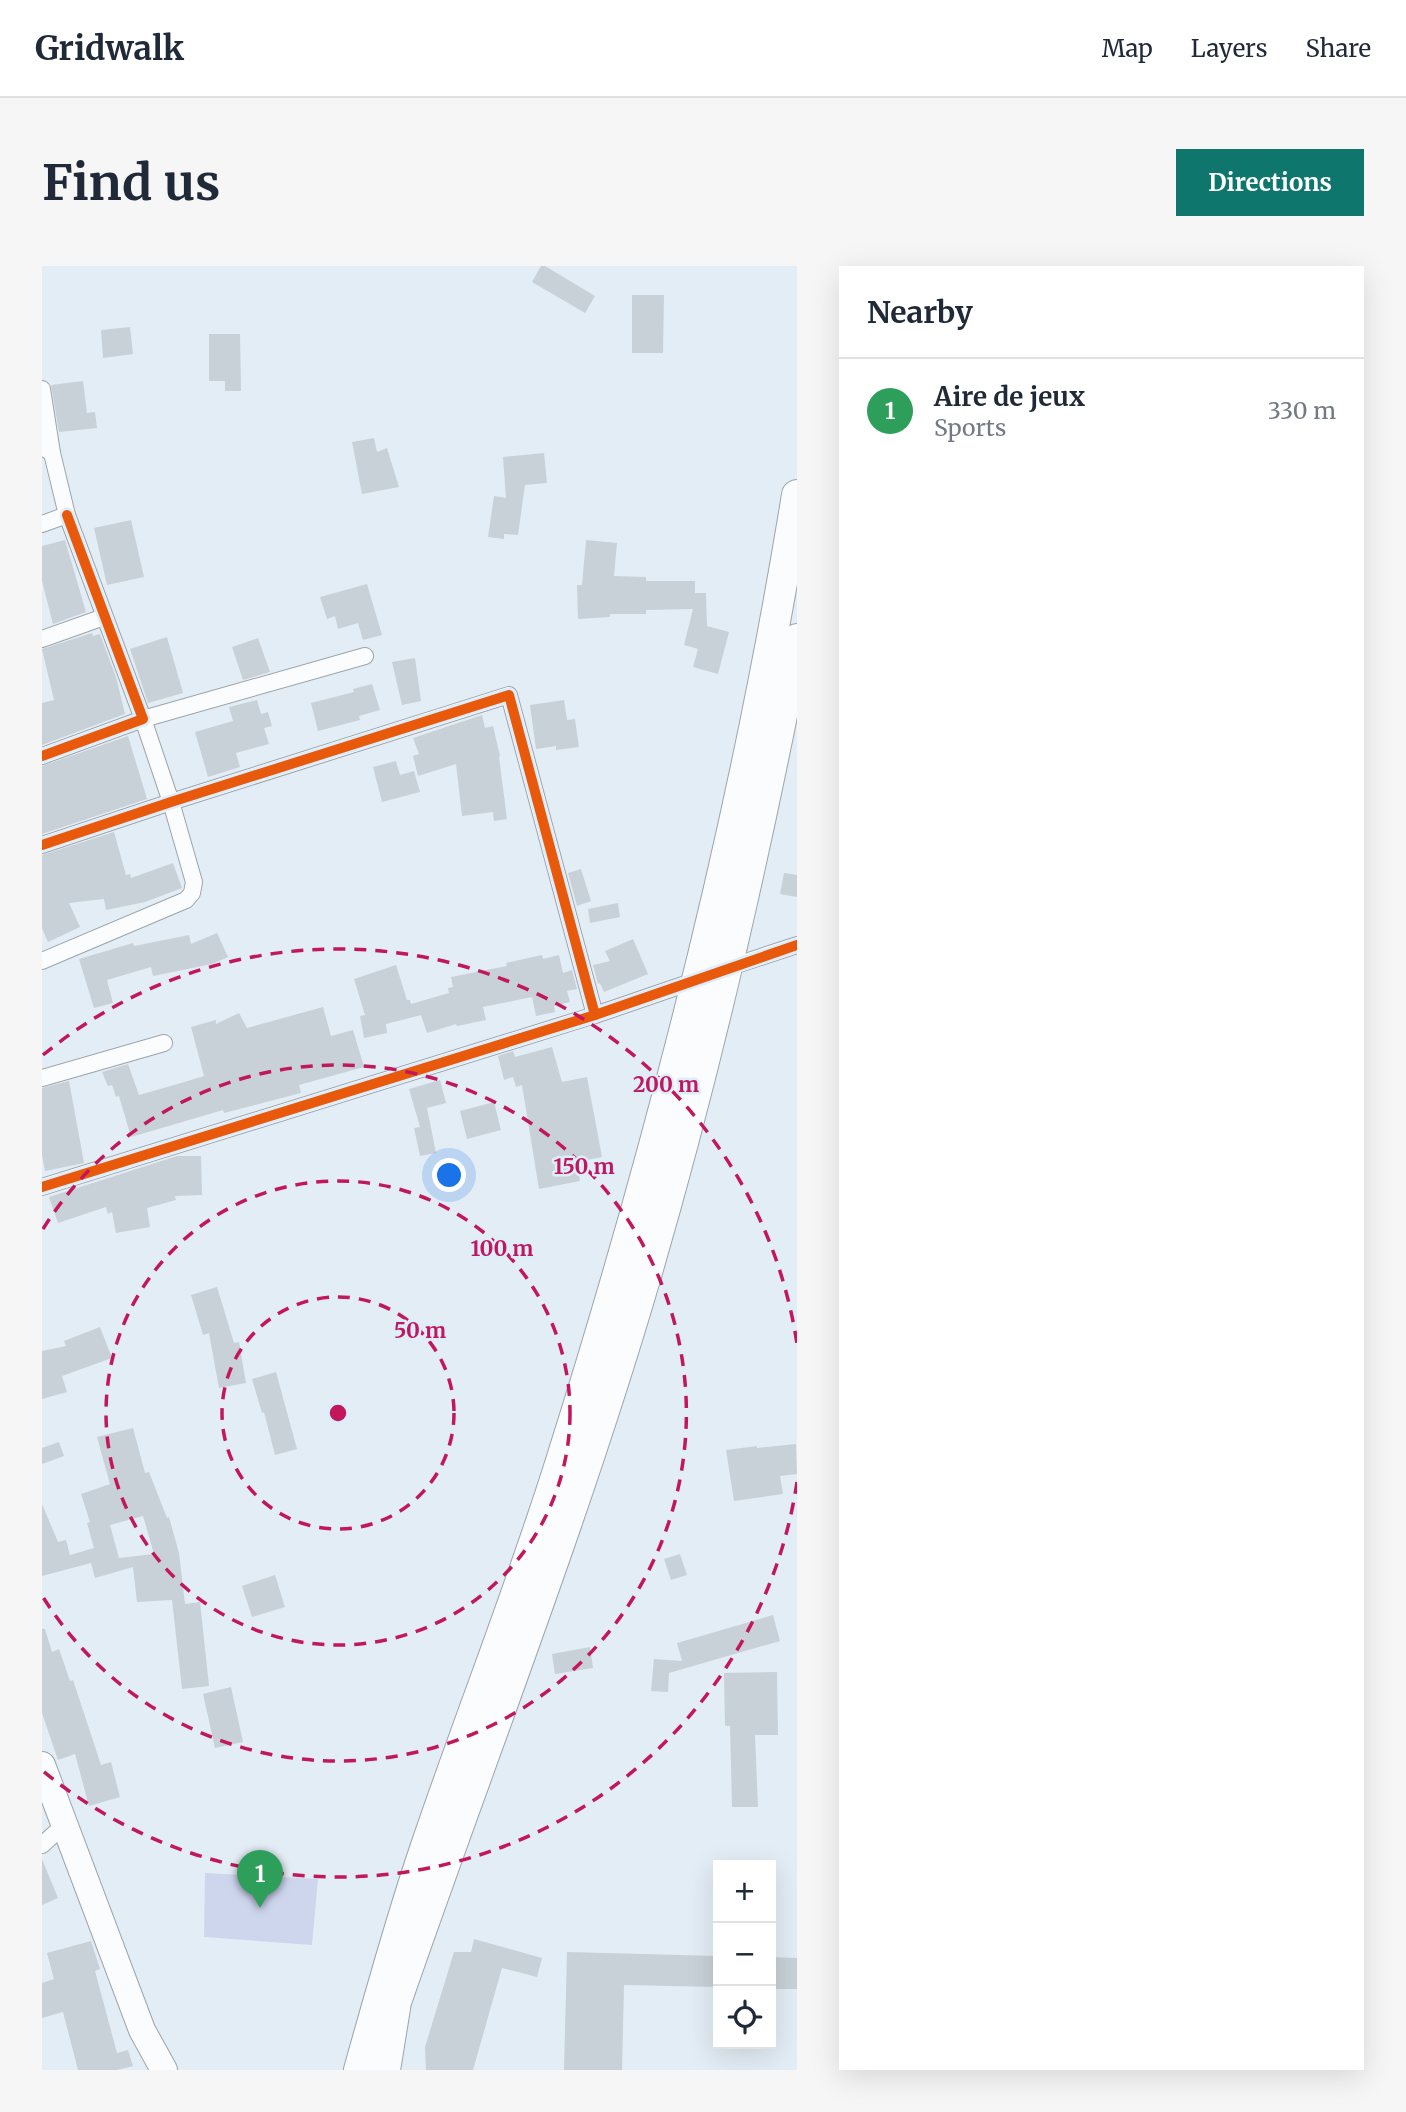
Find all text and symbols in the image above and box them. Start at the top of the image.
text: Gridwalk [35,28,184,69]
text: Map [1102,33,1153,64]
text: Layers [1191,33,1267,64]
text: Share [1305,33,1371,64]
button: Directions [1176,149,1364,216]
text: Find us [42,152,220,213]
text: Nearby [867,293,973,331]
text: Aire de jeux [934,380,1085,413]
text: 1 [885,396,895,425]
text: 330 m [1268,396,1336,425]
text: Sports [934,413,1006,442]
text: 200 m [633,1071,699,1098]
text: 150 m [553,1153,615,1180]
your location [432,1158,466,1192]
text: 100 m [471,1235,533,1262]
text: 50 m [394,1317,446,1344]
centre of rings [326,1401,350,1425]
pin: 1 [237,1850,283,1908]
map controls [713,1860,776,2049]
button: + [713,1860,776,1923]
button: − [713,1923,776,1986]
button: locate [713,1986,776,2049]

